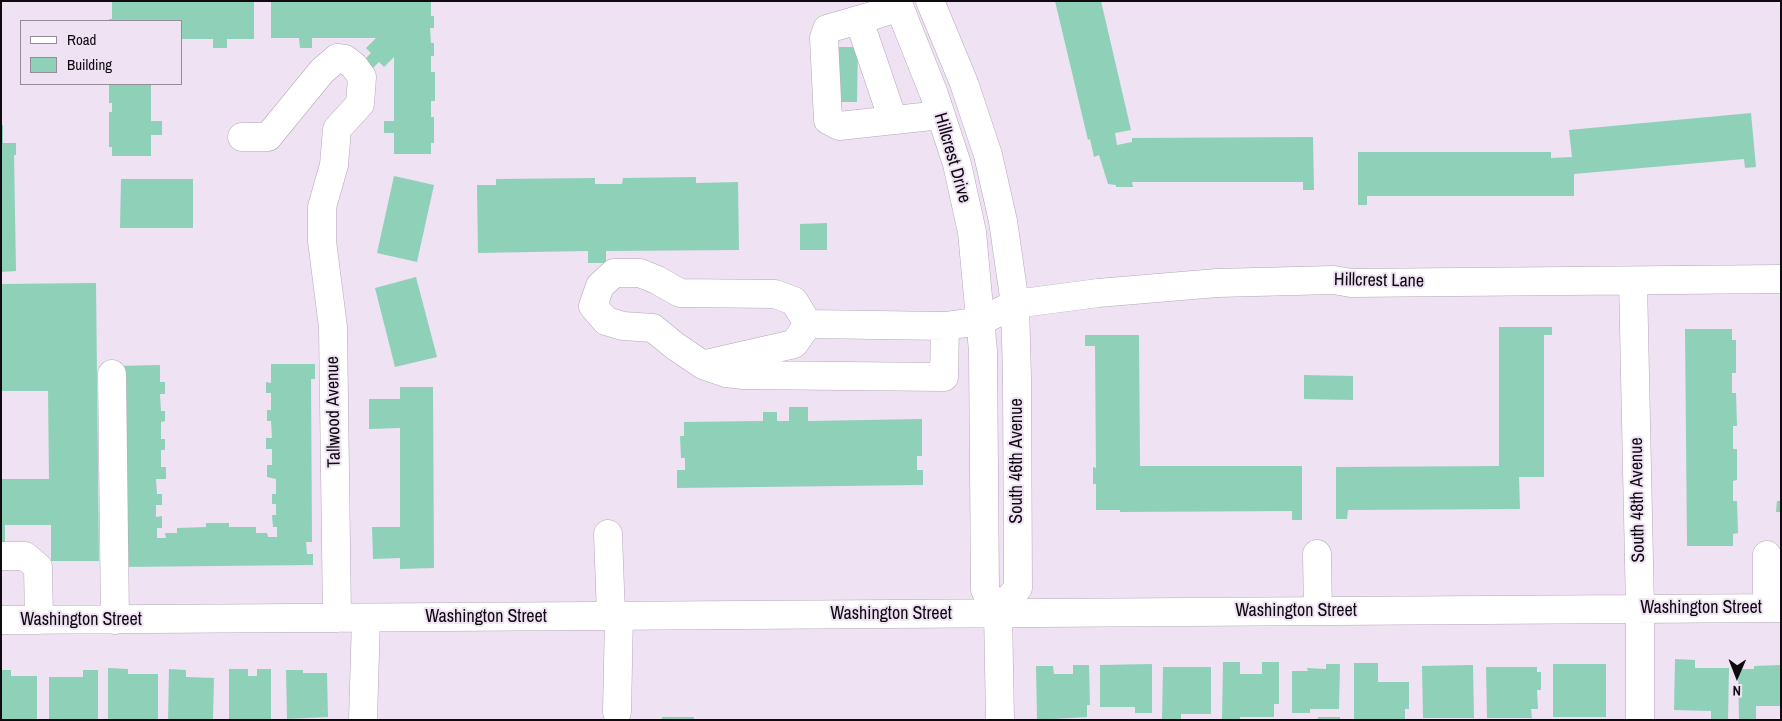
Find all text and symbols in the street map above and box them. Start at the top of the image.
legend [20,20,182,85]
text: Road [67,29,96,50]
text: Building [67,54,112,75]
street label: Hillcrest Drive [929,110,975,206]
street label: Hillcrest Lane [1334,269,1424,293]
street label: Tallwood Avenue [322,356,346,468]
street label: South 46th Avenue [1006,398,1028,524]
street label: South 48th Avenue [1626,437,1650,563]
street label: Washington Street [1640,597,1762,619]
street label: Washington Street [1235,600,1357,622]
street label: Washington Street [830,603,952,625]
street label: Washington Street [425,606,547,628]
street label: Washington Street [20,609,142,631]
north arrow [1712,651,1762,701]
text: N [1732,682,1741,700]

